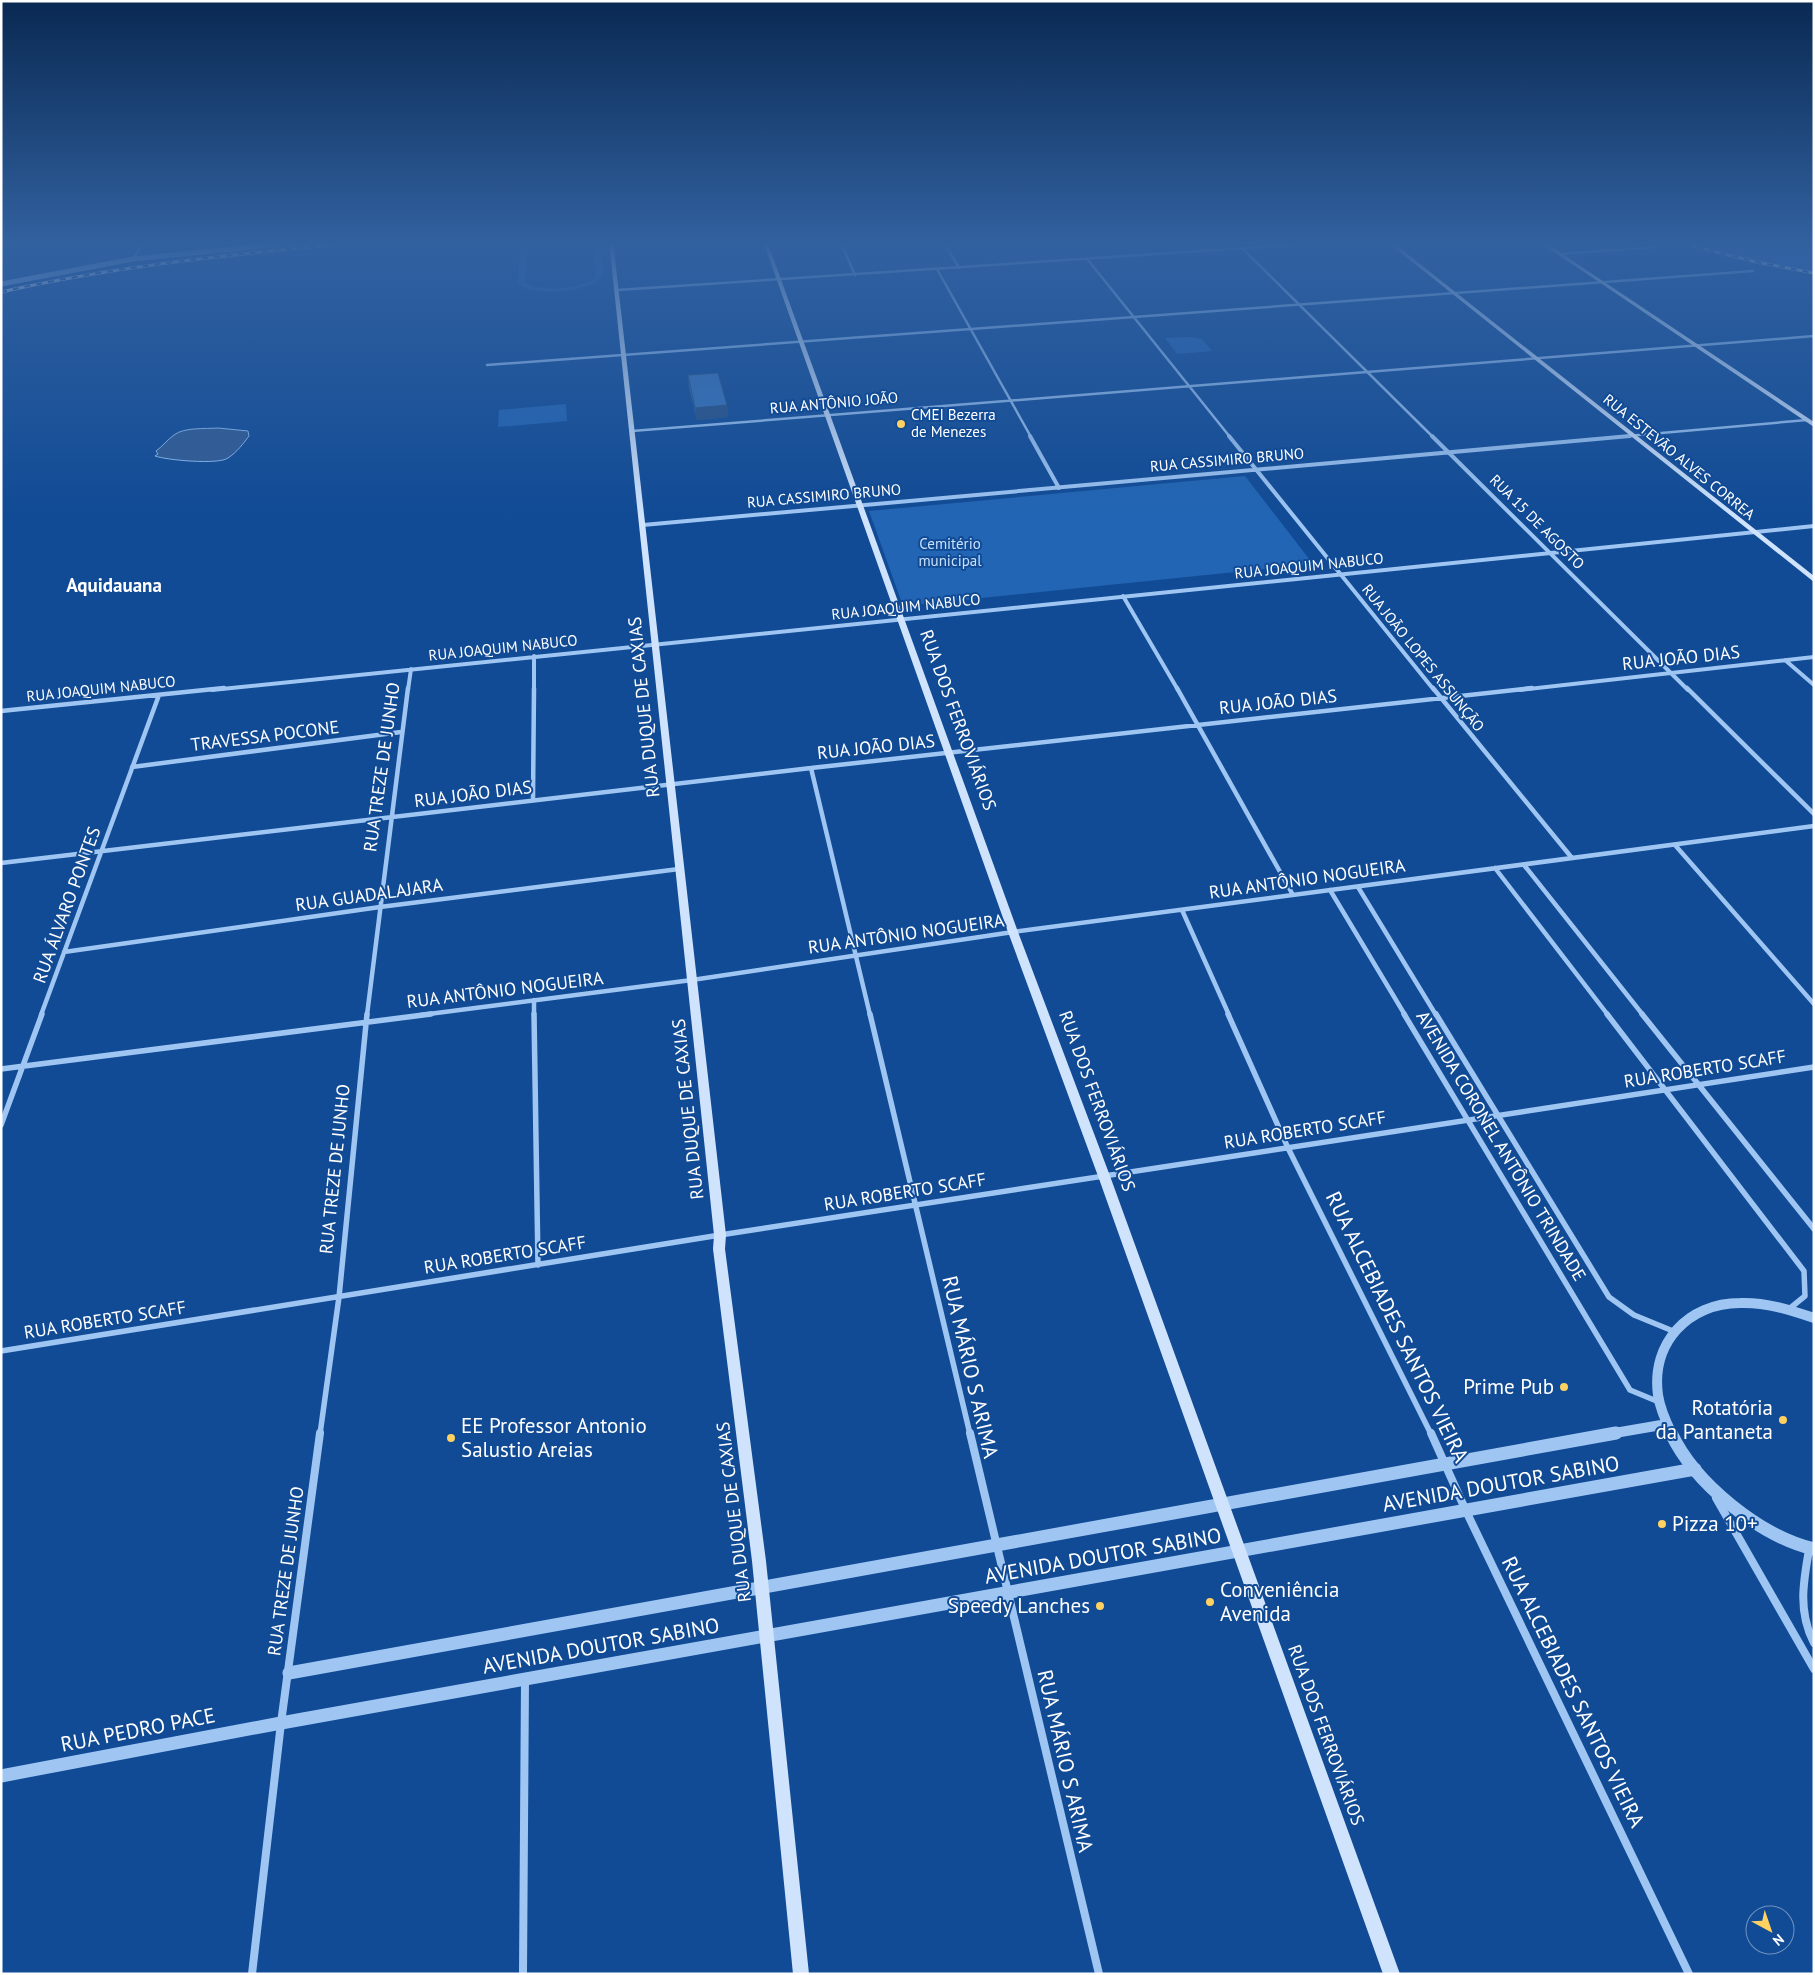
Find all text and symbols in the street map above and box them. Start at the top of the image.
street label: RUA ANTÔNIO JOÃO [769,387,899,418]
street label: RUA ESTEVÃO ALVES CORREA [1600,389,1759,524]
place label: CMEI Bezerra de Menezes [911,405,996,441]
marker: CMEI Bezerra de Menezes [895,418,907,430]
street label: RUA CASSIMIRO BRUNO [1149,443,1305,476]
street label: RUA 15 DE AGOSTO [1486,470,1589,573]
street label: RUA CASSIMIRO BRUNO [746,479,902,512]
park label: Cemitério municipal [918,534,982,570]
street label: RUA JOAQUIM NABUCO [1234,548,1384,583]
district label: Aquidauana [66,573,162,597]
street label: RUA JOÃO LOPES ASSUNÇÃO [1358,580,1489,735]
street label: RUA JOAQUIM NABUCO [831,589,981,624]
street label: RUA DUQUE DE CAXIAS [623,616,664,799]
street label: RUA DOS FERROVIÁRIOS [915,626,1002,813]
street label: RUA JOAQUIM NABUCO [428,630,578,665]
street label: RUA JOÃO DIAS [1621,640,1741,675]
street label: RUA JOAQUIM NABUCO [26,671,176,706]
street label: RUA TREZE DE JUNHO [358,681,405,853]
street label: RUA JOÃO DIAS [1218,684,1338,719]
street label: TRAVESSA POCONE [189,715,341,756]
street label: RUA JOÃO DIAS [816,729,936,764]
street label: RUA JOÃO DIAS [413,775,533,812]
street label: RUA ÁLVARO PONTES [28,823,106,986]
street label: RUA ANTÔNIO NOGUEIRA [1207,853,1407,904]
street label: RUA GUADALAJARA [294,873,445,916]
street label: RUA ANTÔNIO NOGUEIRA [806,908,1006,959]
street label: RUA ANTÔNIO NOGUEIRA [405,966,605,1013]
street label: AVENIDA CORONEL ANTÔNIO TRINDADE [1411,1006,1591,1285]
street label: RUA DOS FERROVIÁRIOS [1054,1007,1141,1194]
street label: RUA DUQUE DE CAXIAS [667,1018,708,1201]
street label: RUA ROBERTO SCAFF [1622,1044,1788,1093]
street label: RUA TREZE DE JUNHO [314,1083,355,1255]
street label: RUA ROBERTO SCAFF [1222,1105,1388,1154]
street label: RUA ROBERTO SCAFF [822,1167,988,1216]
street label: RUA ALCEBIADES SANTOS VIEIRA [1320,1187,1475,1467]
street label: RUA ROBERTO SCAFF [422,1230,588,1279]
street label: RUA MÁRIO S ARIMA [936,1273,1005,1462]
street label: RUA ROBERTO SCAFF [22,1295,188,1344]
place label: Prime Pub [1463,1373,1554,1400]
marker: Prime Pub [1558,1381,1570,1393]
place label: Rotatória da Pantaneta [1656,1394,1773,1445]
place label: EE Professor Antonio Salustio Areias [461,1412,647,1463]
marker: Rotatória da Pantaneta [1777,1414,1789,1426]
street label: RUA DUQUE DE CAXIAS [711,1421,756,1604]
marker: EE Professor Antonio Salustio Areias [445,1432,457,1444]
street label: AVENIDA DOUTOR SABINO [1380,1449,1622,1518]
street label: RUA TREZE DE JUNHO [262,1485,309,1657]
place label: Pizza 10+ [1672,1510,1758,1537]
marker: Pizza 10+ [1656,1518,1668,1530]
street label: AVENIDA DOUTOR SABINO [982,1521,1224,1590]
street label: RUA ALCEBIADES SANTOS VIEIRA [1496,1552,1651,1832]
place label: Conveniência Avenida [1220,1576,1339,1627]
place label: Speedy Lanches [948,1592,1090,1619]
marker: Conveniência Avenida [1204,1596,1216,1608]
marker: Speedy Lanches [1094,1600,1106,1612]
street label: AVENIDA DOUTOR SABINO [480,1611,722,1680]
street label: RUA DOS FERROVIÁRIOS [1283,1641,1370,1828]
street label: RUA MÁRIO S ARIMA [1031,1667,1100,1856]
street label: RUA PEDRO PACE [58,1701,217,1758]
north arrow [1745,1905,1795,1955]
text: N [1769,1930,1788,1950]

